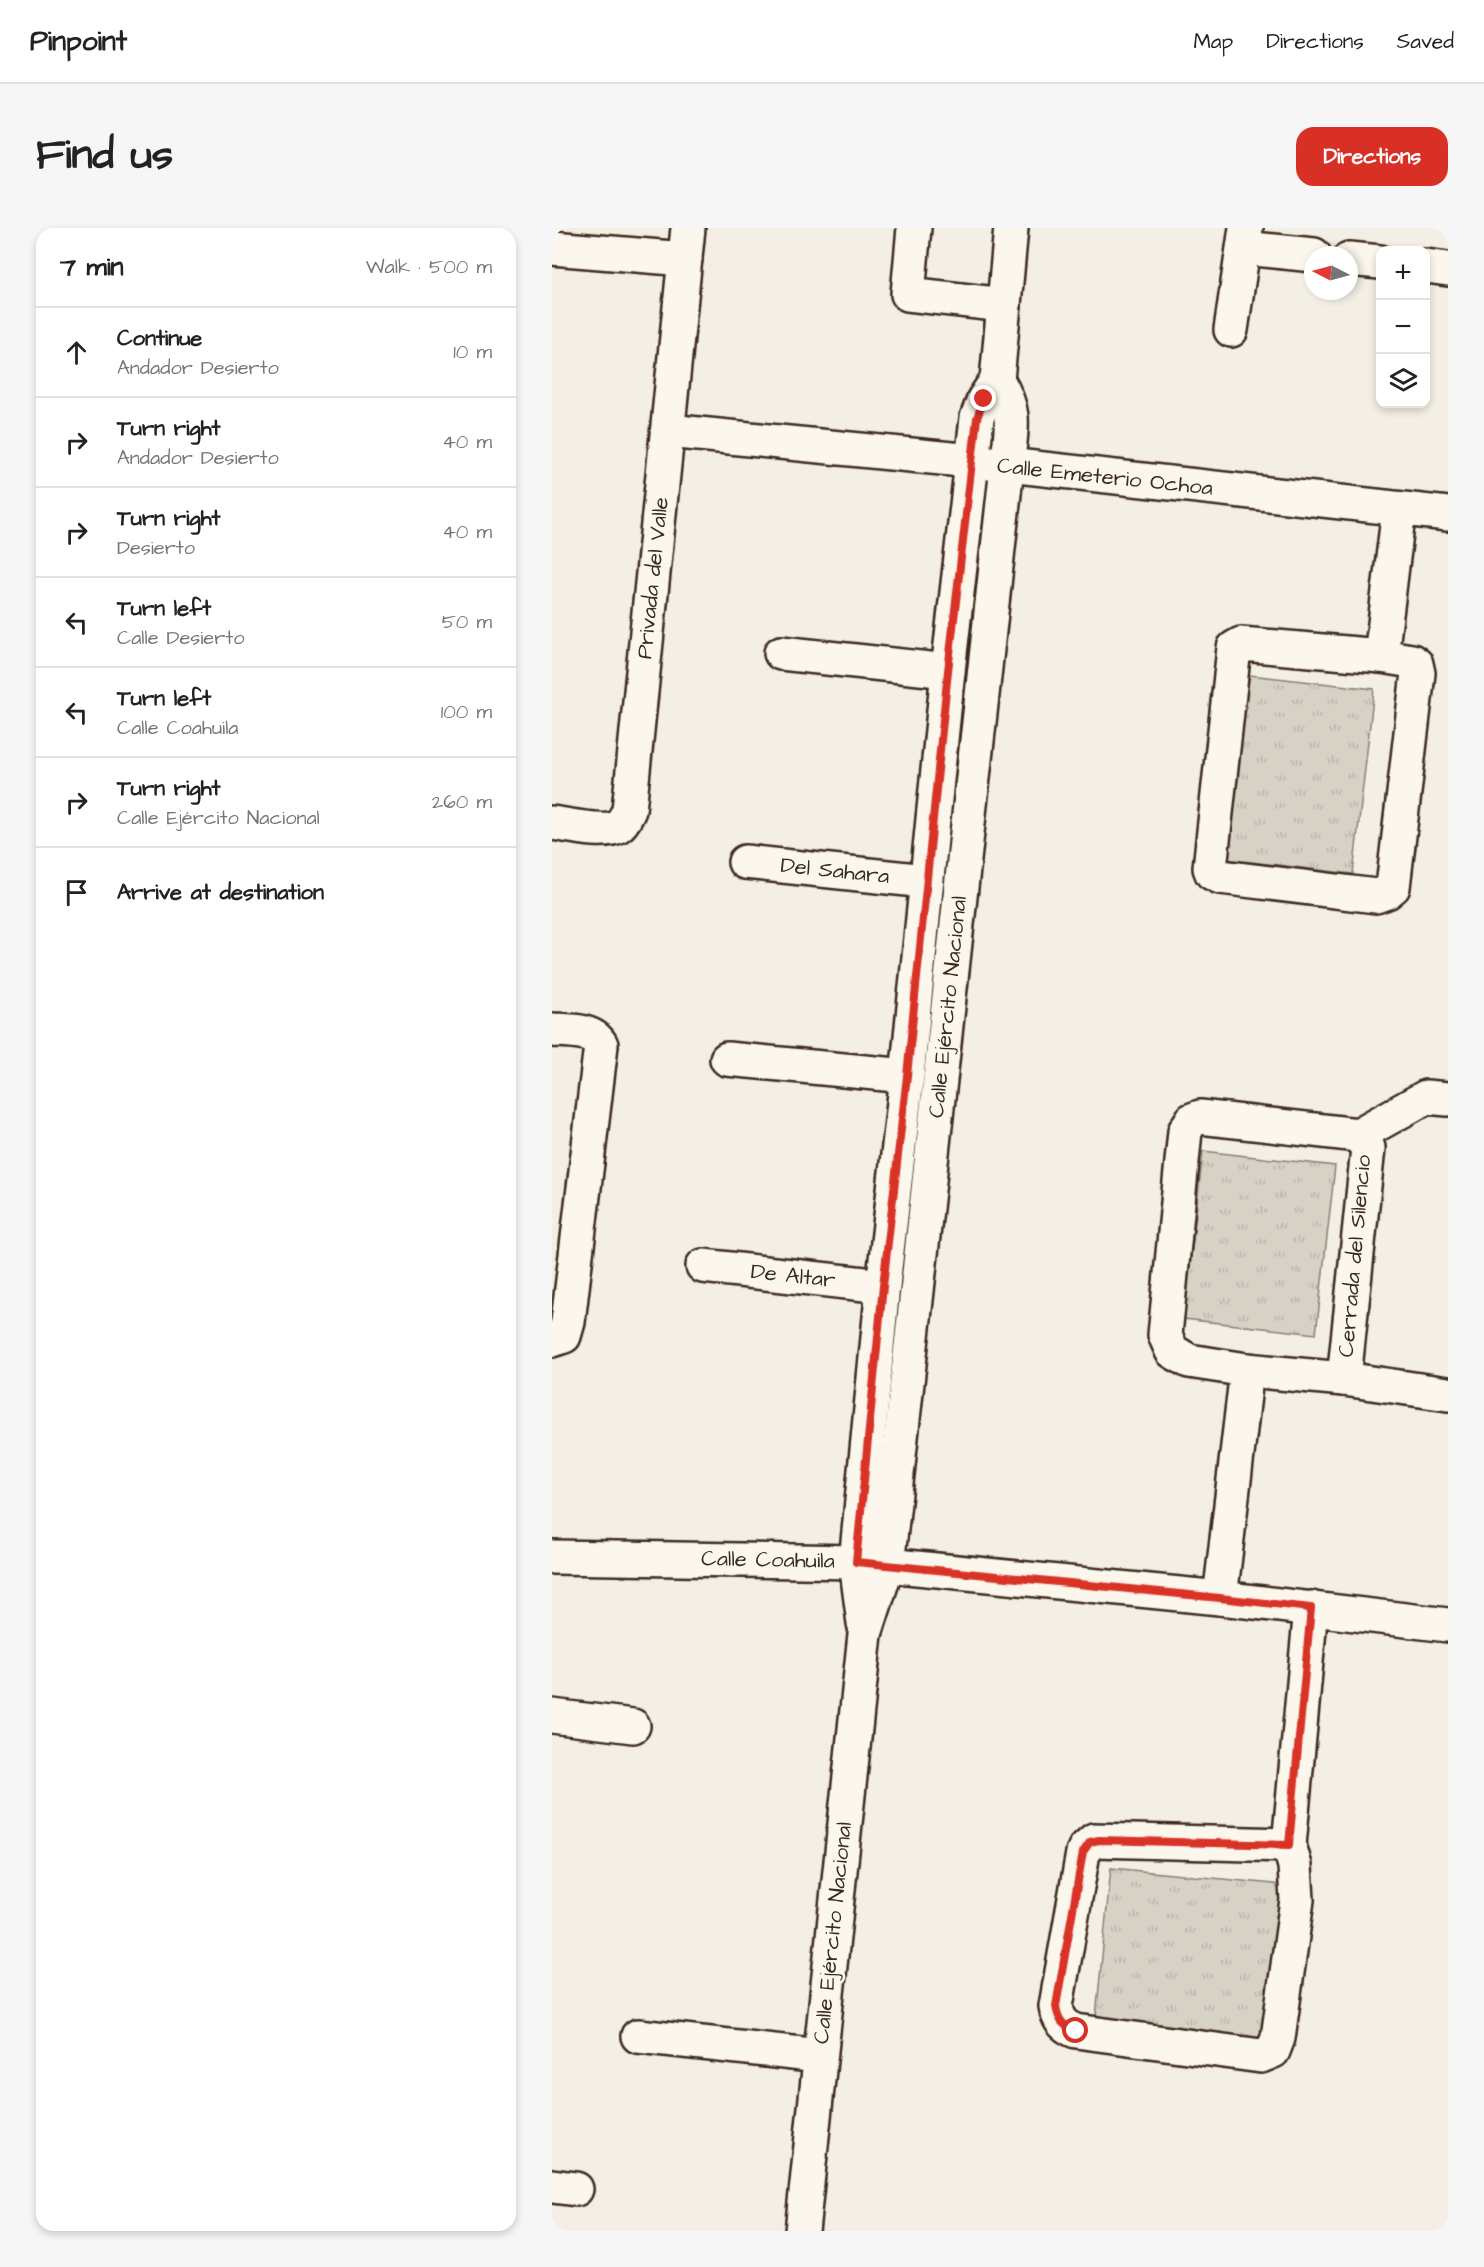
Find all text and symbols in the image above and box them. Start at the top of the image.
text: Pinpoint [30,22,127,61]
text: Map [1193,27,1233,56]
text: Directions [1266,27,1364,56]
text: Saved [1397,27,1454,56]
text: Find us [36,127,173,185]
button: Directions [1296,127,1448,186]
north arrow [1304,246,1358,300]
map controls [1376,246,1430,408]
button: + [1376,246,1430,300]
text: 7 min [60,249,124,285]
text: Walk · 500 m [366,253,492,281]
button: − [1376,300,1430,354]
text: Continue [117,323,202,354]
icon: ahead [60,336,93,369]
text: 10 m [453,338,492,366]
text: Andador Desierto [117,354,279,382]
button: layers [1376,354,1430,408]
route end [970,385,996,411]
text: Turn right [117,413,220,444]
icon: right [60,426,93,459]
text: 40 m [442,428,492,456]
text: Andador Desierto [117,444,279,472]
street label: Calle Emeterio Ochoa [995,450,1215,504]
street label: Privada del Valle [629,495,677,660]
text: Turn right [117,503,220,534]
icon: right [60,516,93,549]
text: 40 m [442,518,492,546]
text: Desierto [117,534,195,562]
text: Turn left [117,593,211,624]
icon: left [60,606,93,639]
text: 50 m [442,608,492,636]
text: Calle Desierto [117,624,245,652]
text: Turn left [117,683,211,714]
icon: left [60,696,93,729]
text: 100 m [441,698,492,726]
text: Calle Coahuila [117,714,238,742]
text: Turn right [117,773,220,804]
icon: right [60,786,93,819]
text: 260 m [432,788,492,816]
text: Calle Ejército Nacional [117,804,320,832]
street label: Del Sahara [779,850,891,892]
icon: arrive [60,876,93,909]
text: Arrive at destination [117,877,324,908]
street label: Calle Ejército Nacional [921,895,975,1119]
street label: Cerrada del Silencio [1331,1153,1379,1359]
street label: De Altar [749,1256,837,1296]
street label: Calle Coahuila [701,1543,835,1577]
street label: Calle Ejército Nacional [806,1821,860,2045]
route start [1062,2017,1088,2043]

